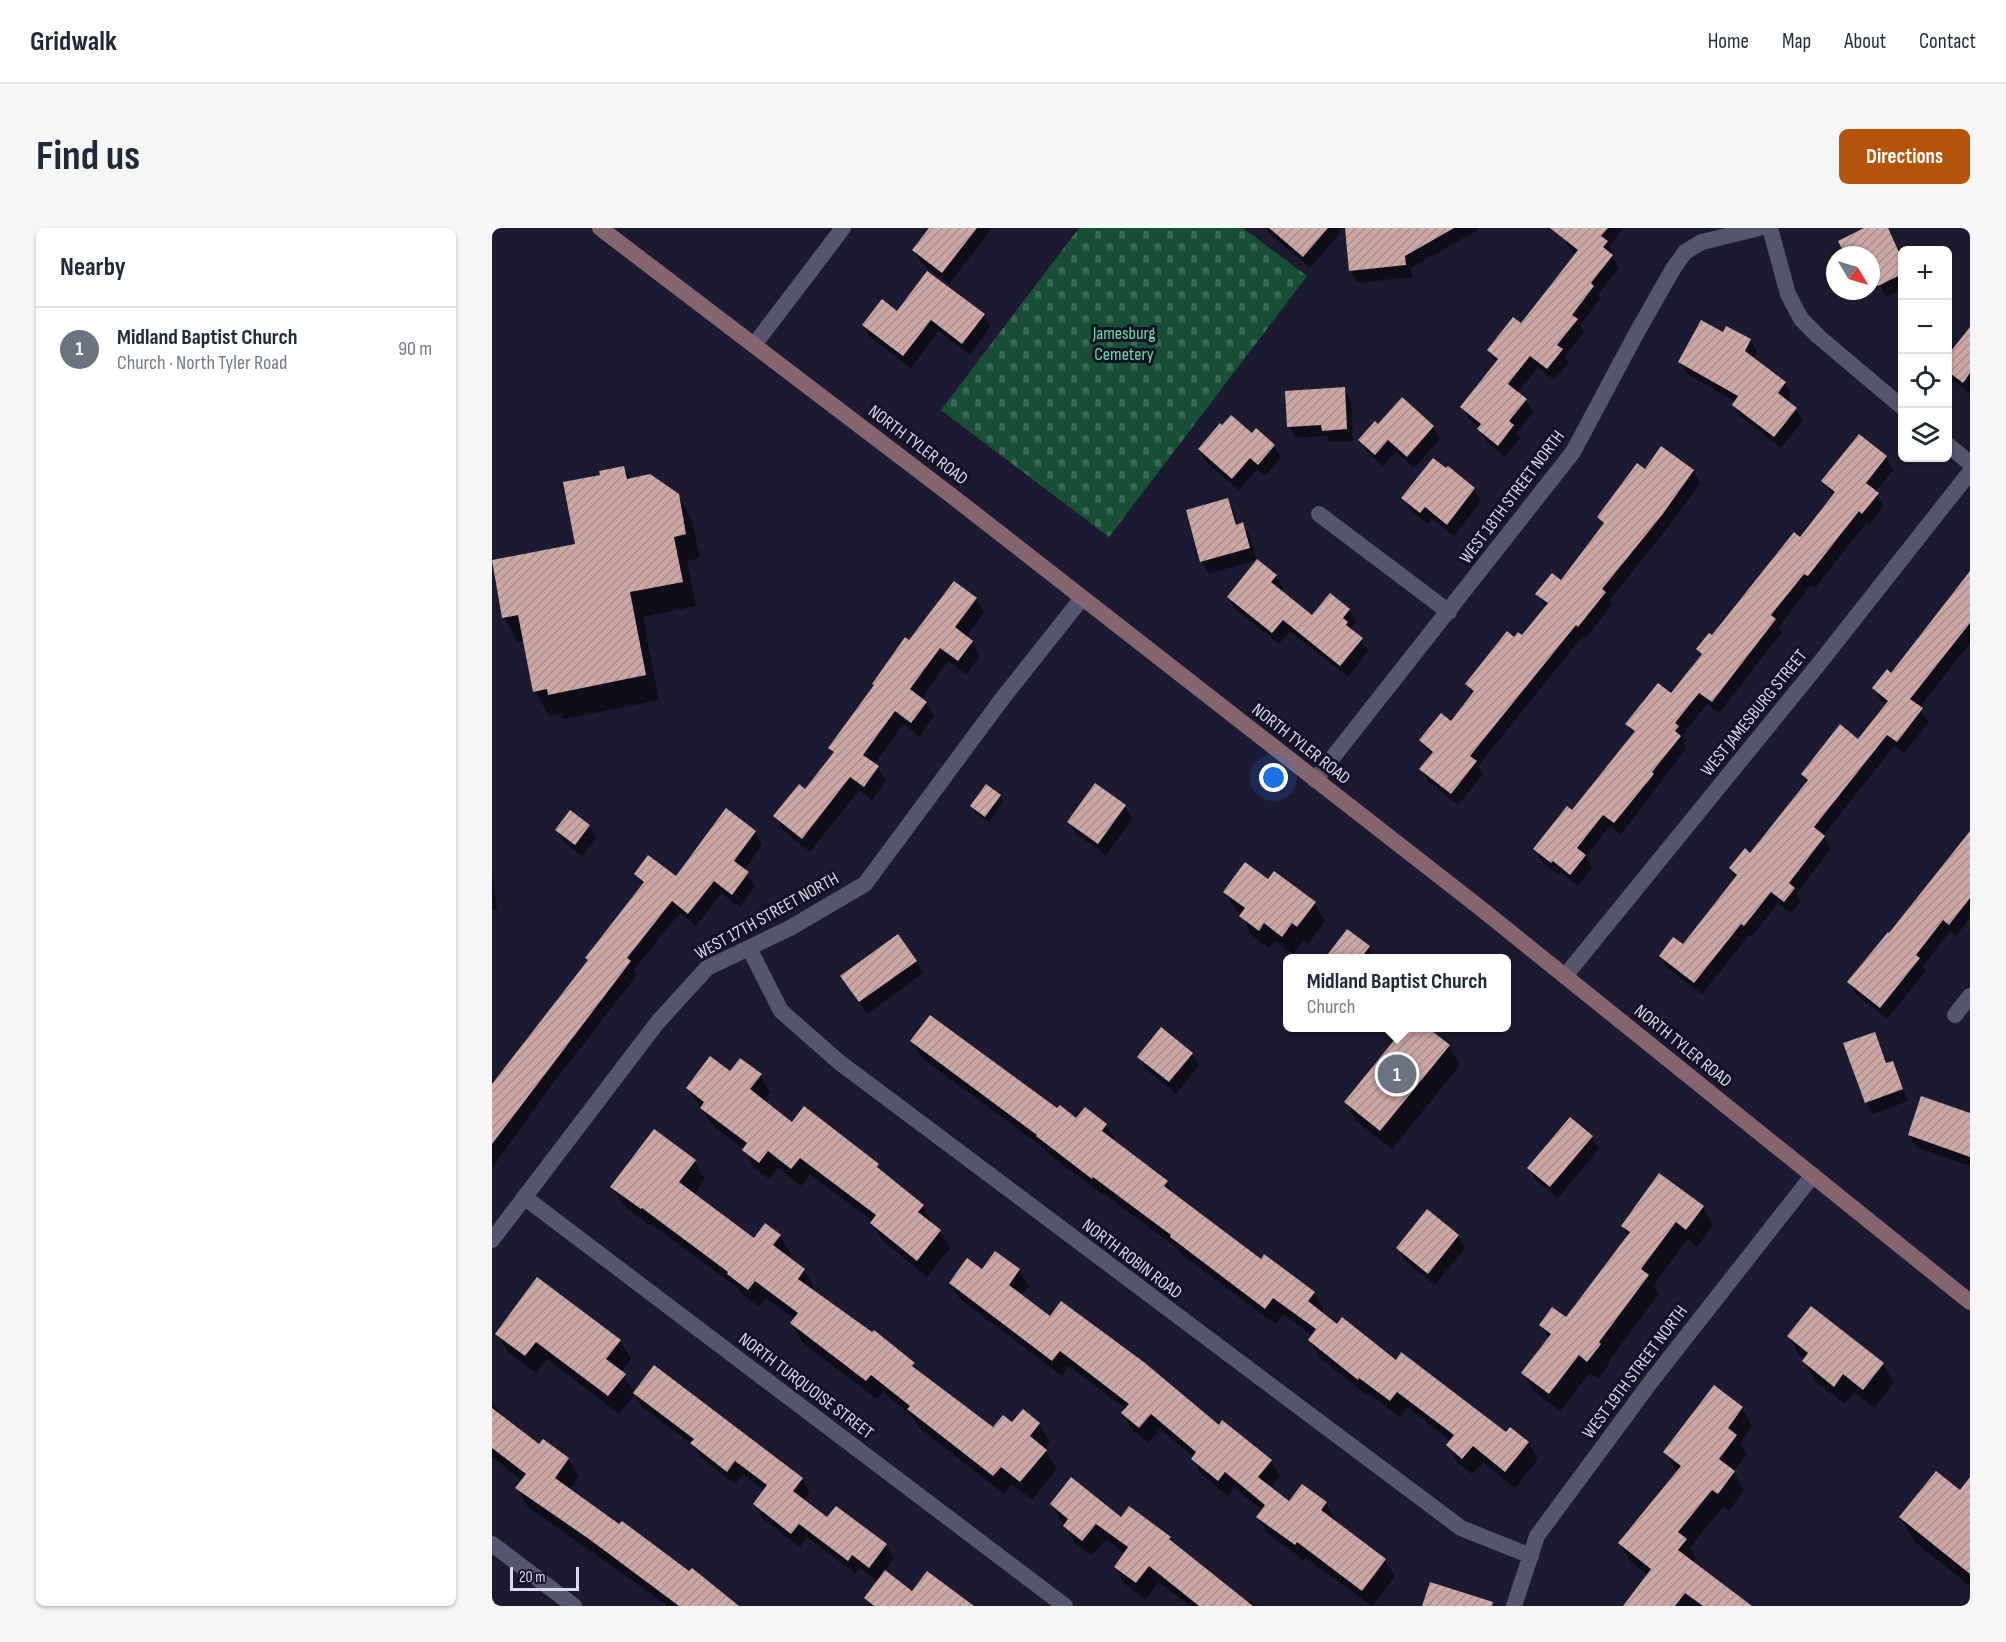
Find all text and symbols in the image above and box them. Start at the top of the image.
text: Gridwalk [30,25,117,58]
text: Home [1708,29,1749,54]
text: Map [1782,29,1811,54]
text: About [1844,29,1886,54]
text: Contact [1919,29,1976,54]
button: Directions [1839,129,1970,184]
text: Find us [36,131,140,182]
north arrow [1826,246,1880,300]
map controls [1898,246,1952,462]
button: + [1898,246,1952,300]
text: Nearby [60,252,126,283]
button: − [1898,300,1952,354]
park label: Jamesburg Cemetery [1092,323,1155,365]
text: Midland Baptist Church [117,324,298,351]
text: 1 [76,337,83,361]
text: 90 m [398,337,432,361]
text: Church · North Tyler Road [117,351,287,375]
button: locate [1898,354,1952,408]
street label: NORTH TYLER ROAD [864,401,972,489]
button: layers [1898,408,1952,462]
street label: WEST 18TH STREET NORTH [1455,426,1569,568]
street label: WEST JAMESBURG STREET [1697,646,1811,780]
street label: NORTH TYLER ROAD [1248,699,1354,789]
your location [1259,763,1288,792]
street label: WEST 17TH STREET NORTH [692,868,842,964]
popup [1283,954,1511,1032]
text: Midland Baptist Church [1307,968,1487,995]
text: Church [1307,995,1355,1019]
street label: NORTH TYLER ROAD [1630,1000,1736,1092]
pin: 1 [1378,1052,1416,1096]
street label: NORTH ROBIN ROAD [1078,1215,1186,1303]
street label: WEST 19TH STREET NORTH [1578,1301,1692,1443]
street label: NORTH TURQUOISE STREET [734,1328,878,1444]
scale bar [510,1564,579,1592]
text: 20 m [519,1568,546,1587]

